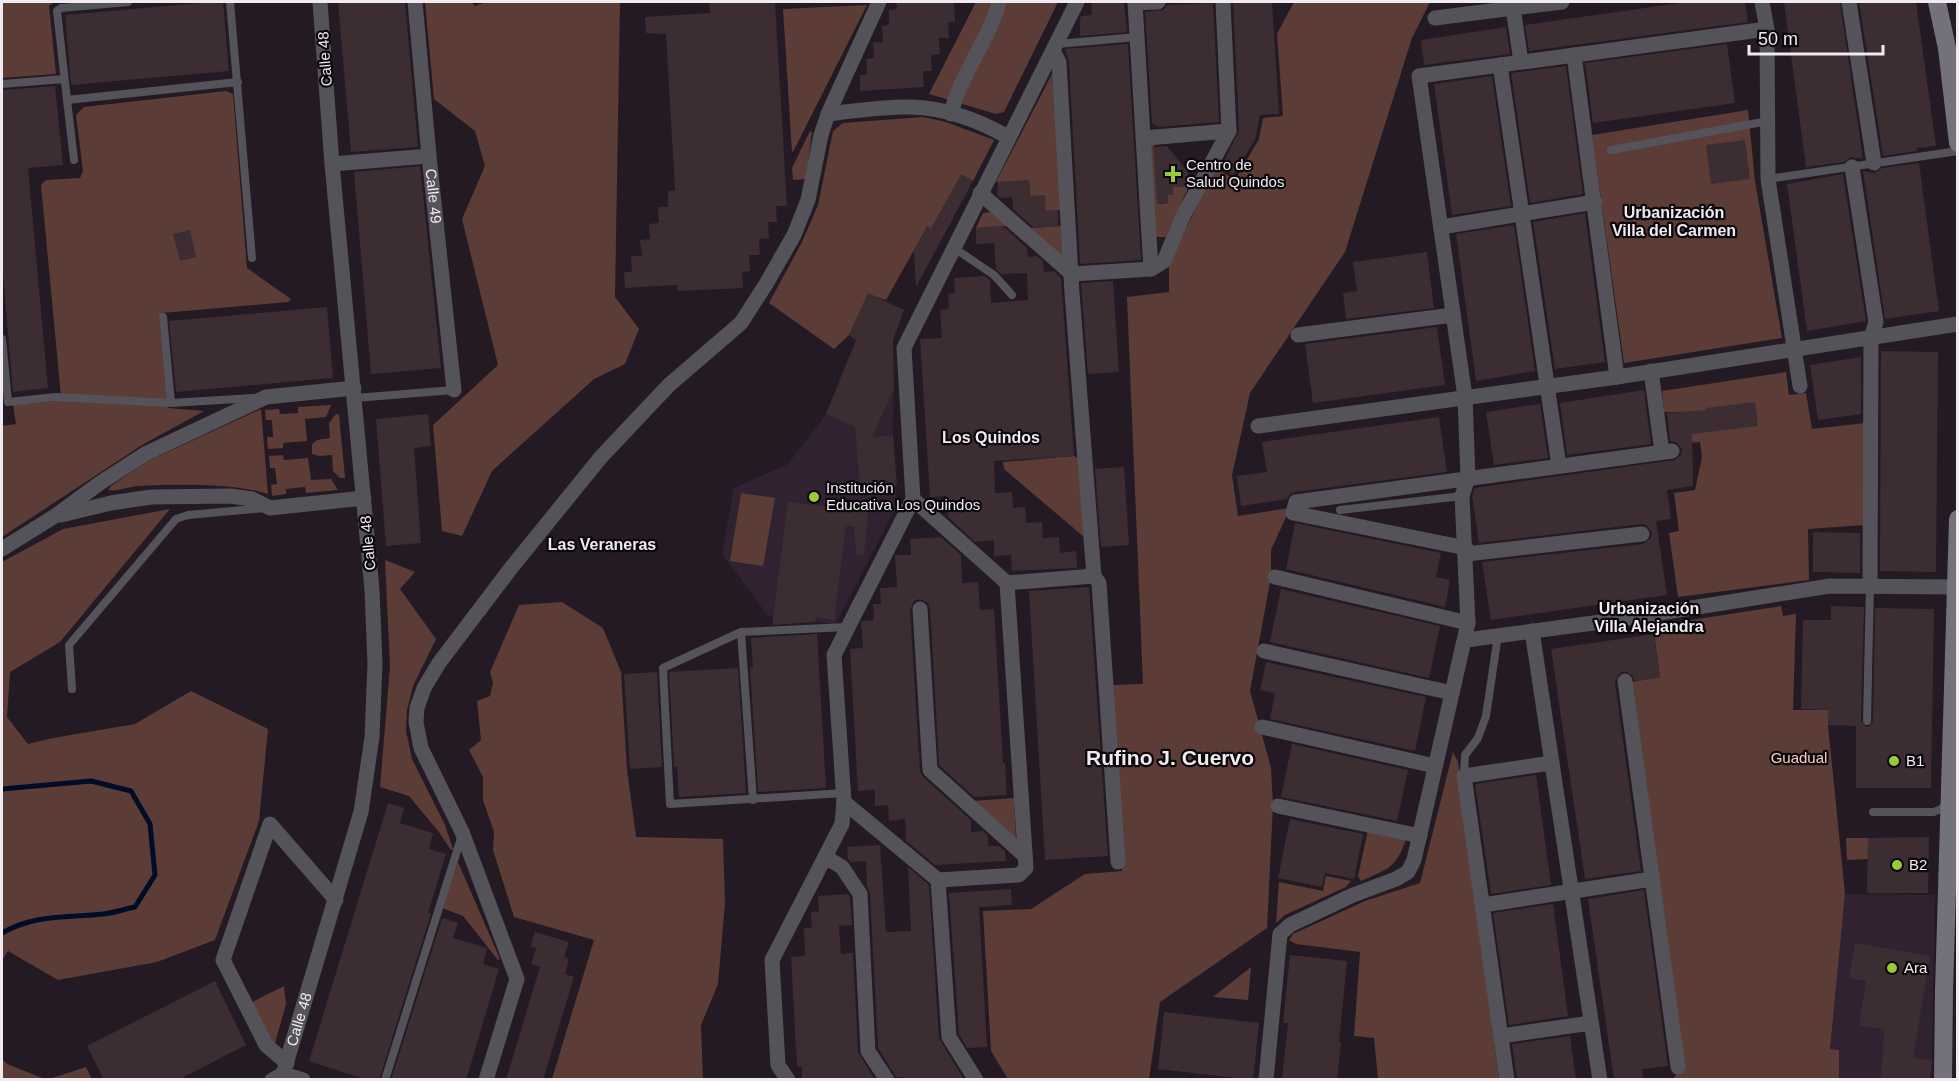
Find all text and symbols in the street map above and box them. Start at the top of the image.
scale bar [1749,18,1882,56]
text: 50 m [1758,29,1798,49]
street label: Calle 48 [314,31,335,87]
place label: Centro de Salud Quindos [1186,156,1284,190]
marker: Centro de Salud Quindos [1164,165,1182,183]
street label: Calle 49 [422,168,445,224]
district label: Urbanización Villa del Carmen [1612,204,1736,239]
district label: Los Quindos [942,429,1040,446]
place label: Institución Educativa Los Quindos [826,479,980,513]
marker: Institución Educativa Los Quindos [807,490,821,504]
street label: Calle 48 [357,515,378,571]
district label: Las Veraneras [548,536,656,553]
district label: Urbanización Villa Alejandra [1594,600,1704,635]
district label: Rufino J. Cuervo [1086,746,1254,769]
park label: Guadual [1771,749,1827,766]
place label: B1 [1906,752,1924,769]
marker: B1 [1887,754,1901,768]
place label: B2 [1909,856,1927,873]
marker: B2 [1890,858,1904,872]
place label: Ara [1904,959,1928,976]
marker: Ara [1885,961,1899,975]
street label: Calle 48 [283,990,315,1048]

